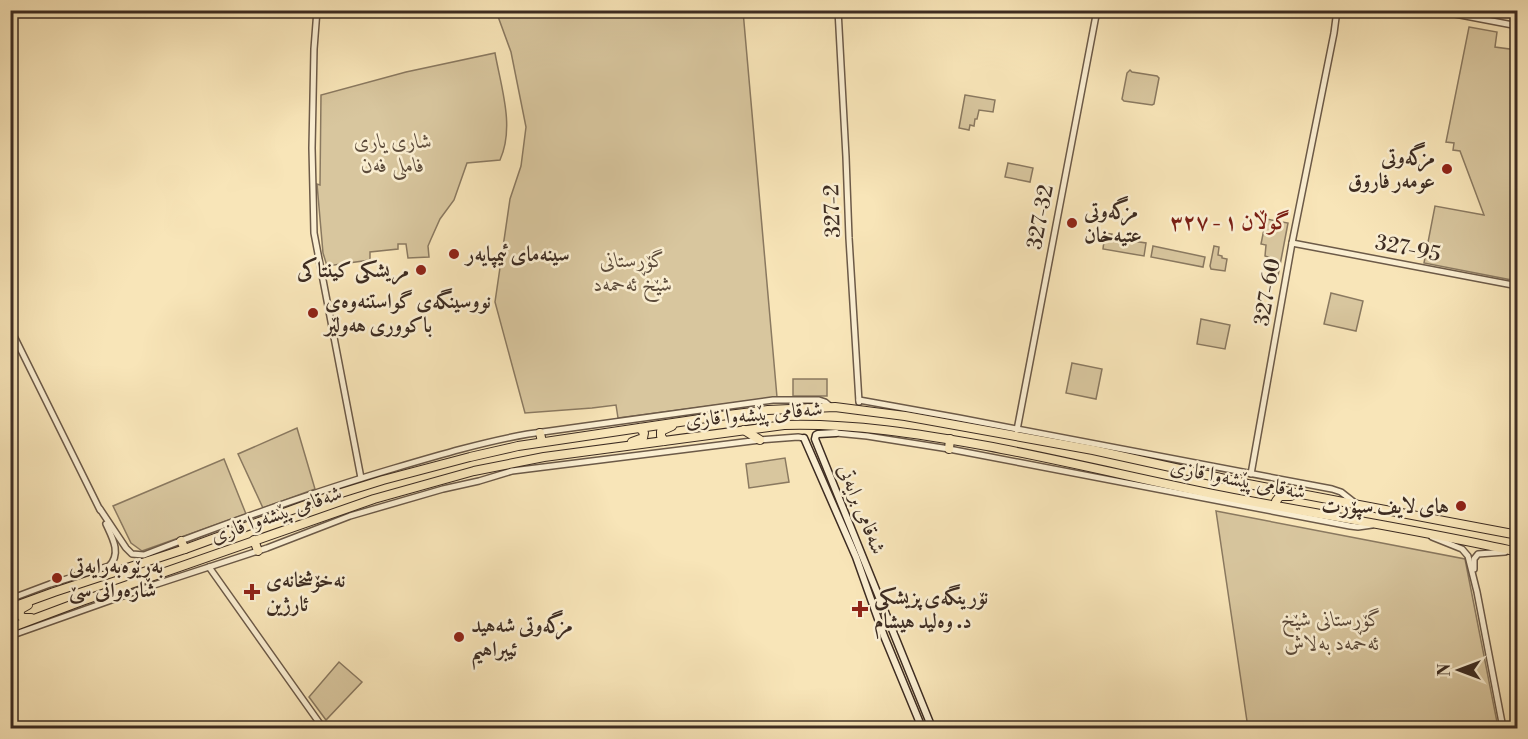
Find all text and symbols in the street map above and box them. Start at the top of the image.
park label: شاری یاری فاملی فەن [354,129,432,181]
place label: مزگەوتی عومەر فاروق [1348,142,1435,195]
marker: مزگەوتی عومەر فاروق [1440,162,1454,176]
street label: 327-32 [1022,183,1060,252]
street label: 327-2 [819,184,847,238]
place label: مزگەوتی عتیەخان [1083,196,1142,249]
district label: گوڵان ١ - ٣٢٧ [1170,209,1290,236]
marker: مزگەوتی عتیەخان [1065,216,1079,230]
street label: 327-95 [1373,230,1443,268]
place label: سینەمای ئیمپایەر [464,242,570,268]
marker: سینەمای ئیمپایەر [447,247,461,261]
park label: گۆڕستانی شێخ ئەحمەد [593,248,673,303]
street label: 327-60 [1249,256,1287,328]
place label: مریشکی کینتاکی [296,257,409,285]
marker: مریشکی کینتاکی [414,263,428,277]
place label: نووسینگەی گواستنەوەی باکووری هەولێر [323,288,491,339]
marker: نووسینگەی گواستنەوەی باکووری هەولێر [306,306,320,320]
street label: شەقامی پێشەوا قازی [684,396,824,434]
street label: شەقامی پێشەوا قازی [1168,454,1308,506]
street label: شەقامی برایەتی [831,460,891,558]
street label: شەقامی پێشەوا قازی [207,480,346,550]
place label: های لایف سپۆرت [1321,494,1449,520]
marker: های لایف سپۆرت [1454,499,1468,513]
place label: بەڕێوەبەرایەتی شارەوانی سێ [68,554,163,605]
place label: نەخۆشخانەی ئارژین [266,568,345,618]
marker: بەڕێوەبەرایەتی شارەوانی سێ [50,571,64,585]
marker: نەخۆشخانەی ئارژین [243,583,261,601]
place label: نۆرینگەی پزیشکی د. وەلید هیشام [874,584,988,640]
marker: نۆرینگەی پزیشکی د. وەلید هیشام [851,600,869,618]
park label: گۆڕستانی شێخ ئەحمەد بەلاش [1281,607,1383,657]
place label: مزگەوتی شەهید ئیبراهیم [471,610,573,670]
marker: مزگەوتی شەهید ئیبراهیم [452,630,466,644]
north arrow [1429,640,1489,700]
text: N [1435,663,1455,676]

